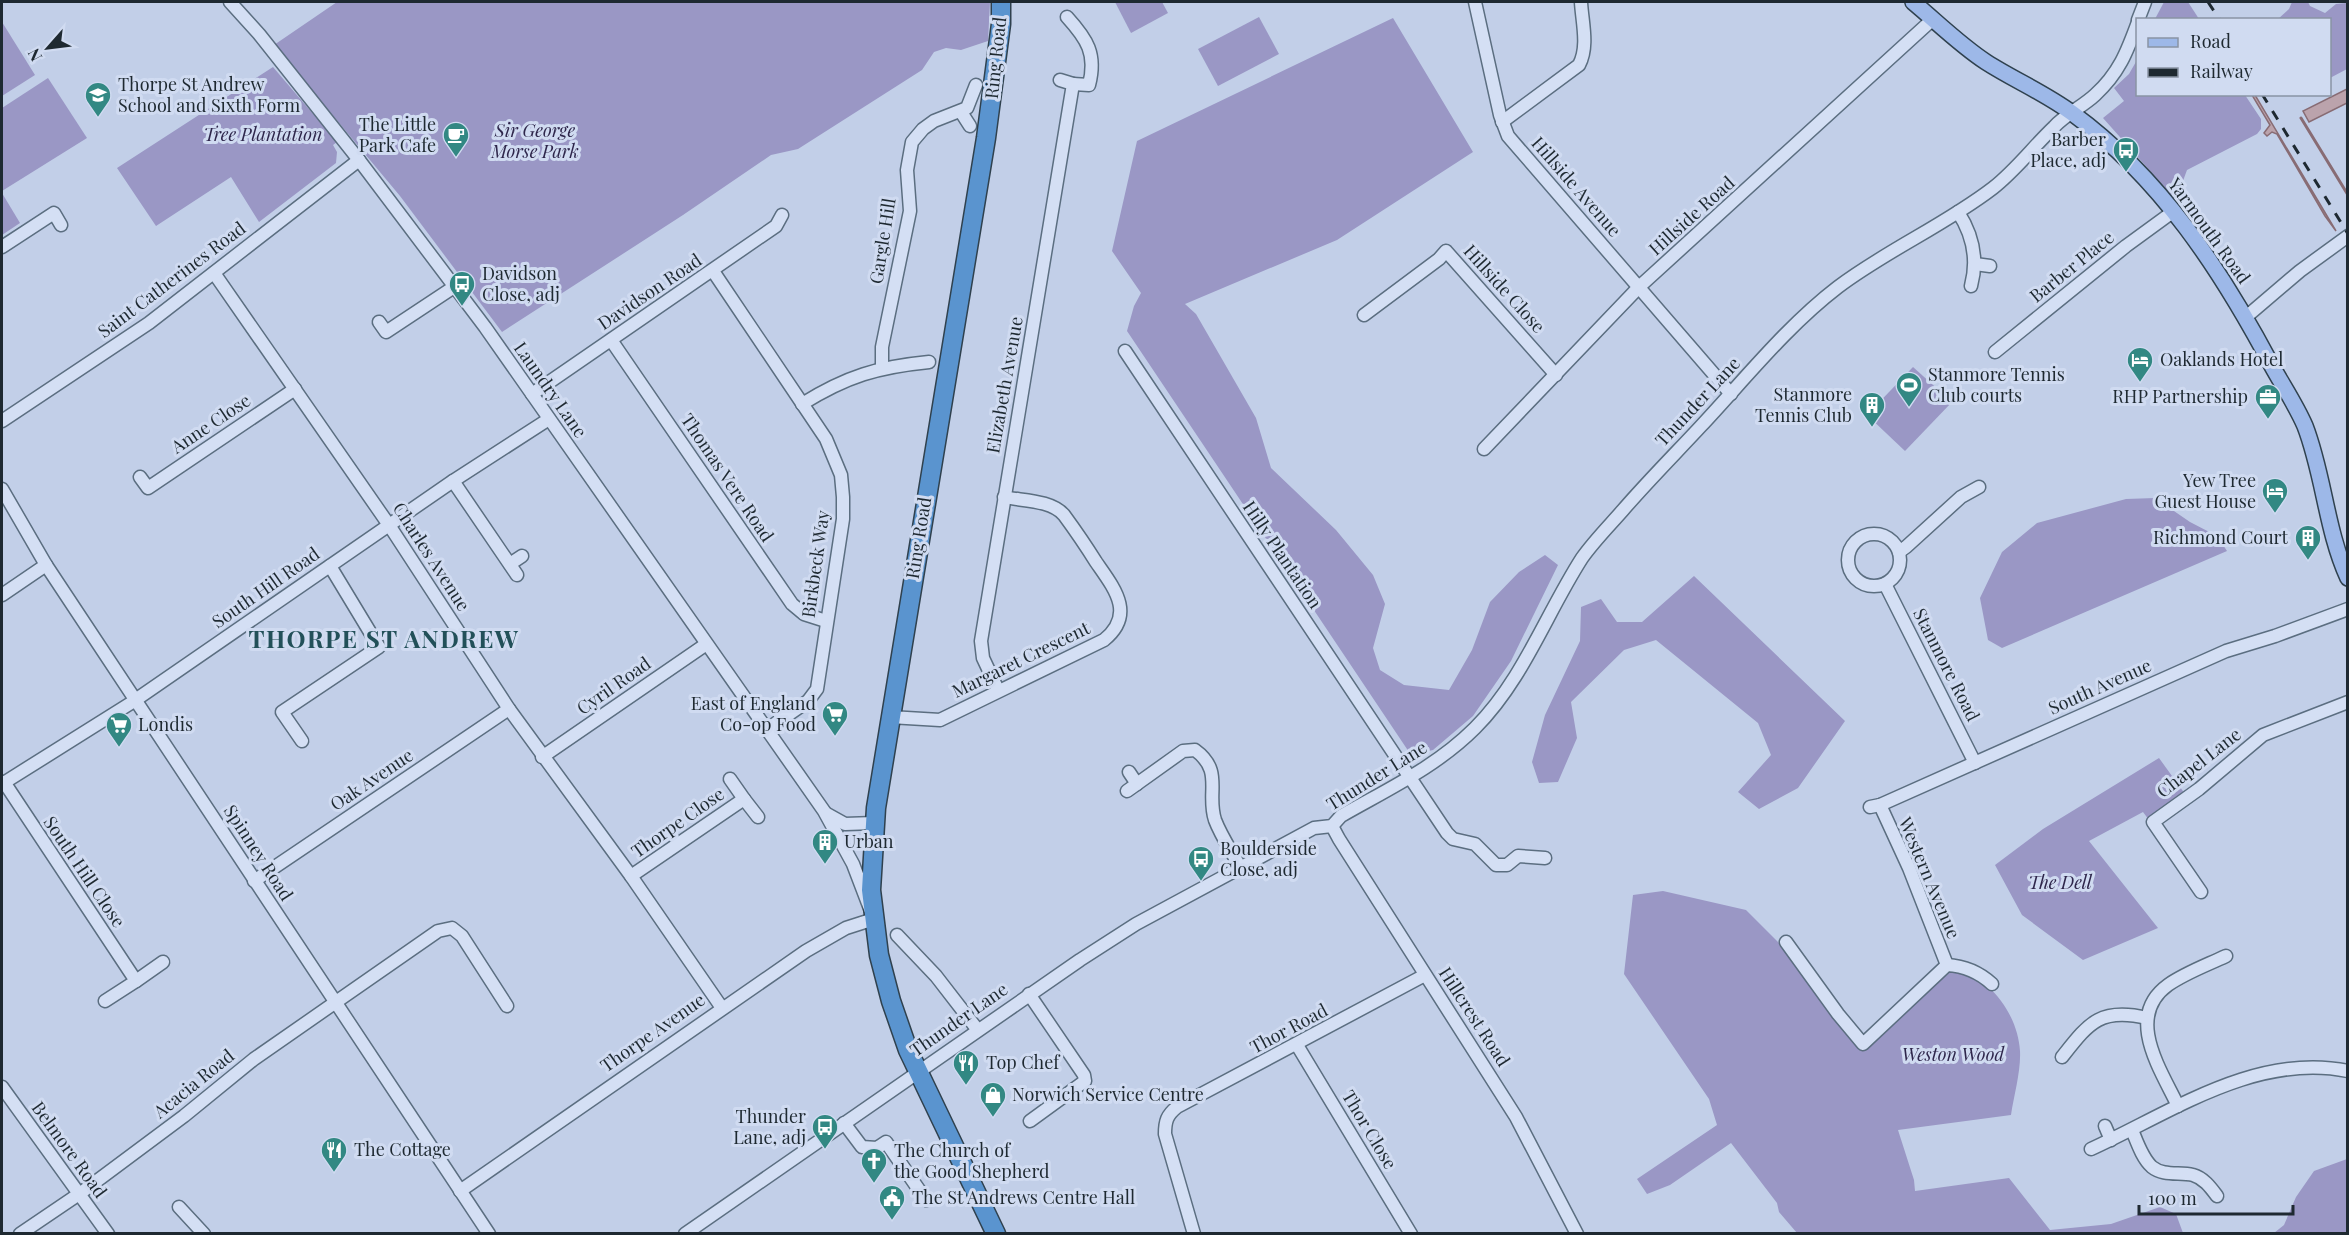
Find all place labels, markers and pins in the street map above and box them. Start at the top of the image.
place label: Thorpe St Andrew School and Sixth Form [118,72,300,117]
school or university icon: Thorpe St Andrew School and Sixth Form [83,80,113,118]
place label: The Little Park Cafe [359,112,436,157]
cafe icon: The Little Park Cafe [441,120,471,158]
place label: Barber Place, adj [2030,127,2106,172]
bus stop icon: Barber Place, adj [2111,135,2141,173]
place label: Davidson Close, adj [482,261,560,306]
bus stop icon: Davidson Close, adj [447,269,477,307]
hotel icon: Oaklands Hotel [2125,345,2155,383]
place label: Oaklands Hotel [2160,347,2283,371]
place label: Stanmore Tennis Club courts [1928,362,2065,407]
sports icon: Stanmore Tennis Club courts [1894,370,1924,408]
place label: Stanmore Tennis Club [1755,382,1852,427]
office icon: RHP Partnership [2253,382,2283,420]
place label: RHP Partnership [2112,384,2248,408]
building icon: Stanmore Tennis Club [1857,390,1887,428]
place label: Yew Tree Guest House [2154,468,2256,513]
hotel icon: Yew Tree Guest House [2260,476,2290,514]
building icon: Richmond Court [2293,523,2323,561]
place label: Richmond Court [2153,525,2289,549]
place label: East of England Co-op Food [691,691,817,736]
supermarket icon: East of England Co-op Food [820,699,850,737]
supermarket icon: Londis [104,710,134,748]
place label: Londis [138,712,193,736]
building icon: Urban [810,827,840,865]
place label: Urban [844,829,894,853]
place label: Boulderside Close, adj [1220,836,1317,881]
bus stop icon: Boulderside Close, adj [1186,844,1216,882]
restaurant icon: Top Chef [951,1048,981,1086]
place label: Top Chef [986,1050,1061,1074]
shop icon: Norwich Service Centre [978,1080,1008,1118]
place label: Norwich Service Centre [1012,1082,1204,1106]
place label: Thunder Lane, adj [733,1104,806,1149]
bus stop icon: Thunder Lane, adj [810,1112,840,1150]
restaurant icon: The Cottage [319,1135,349,1173]
place label: The Cottage [354,1137,451,1161]
place label: The Church of the Good Shepherd [894,1138,1050,1183]
church icon: The Church of the Good Shepherd [859,1146,889,1184]
public building icon: The St Andrews Centre Hall [877,1183,907,1221]
place label: The St Andrews Centre Hall [912,1185,1135,1209]

